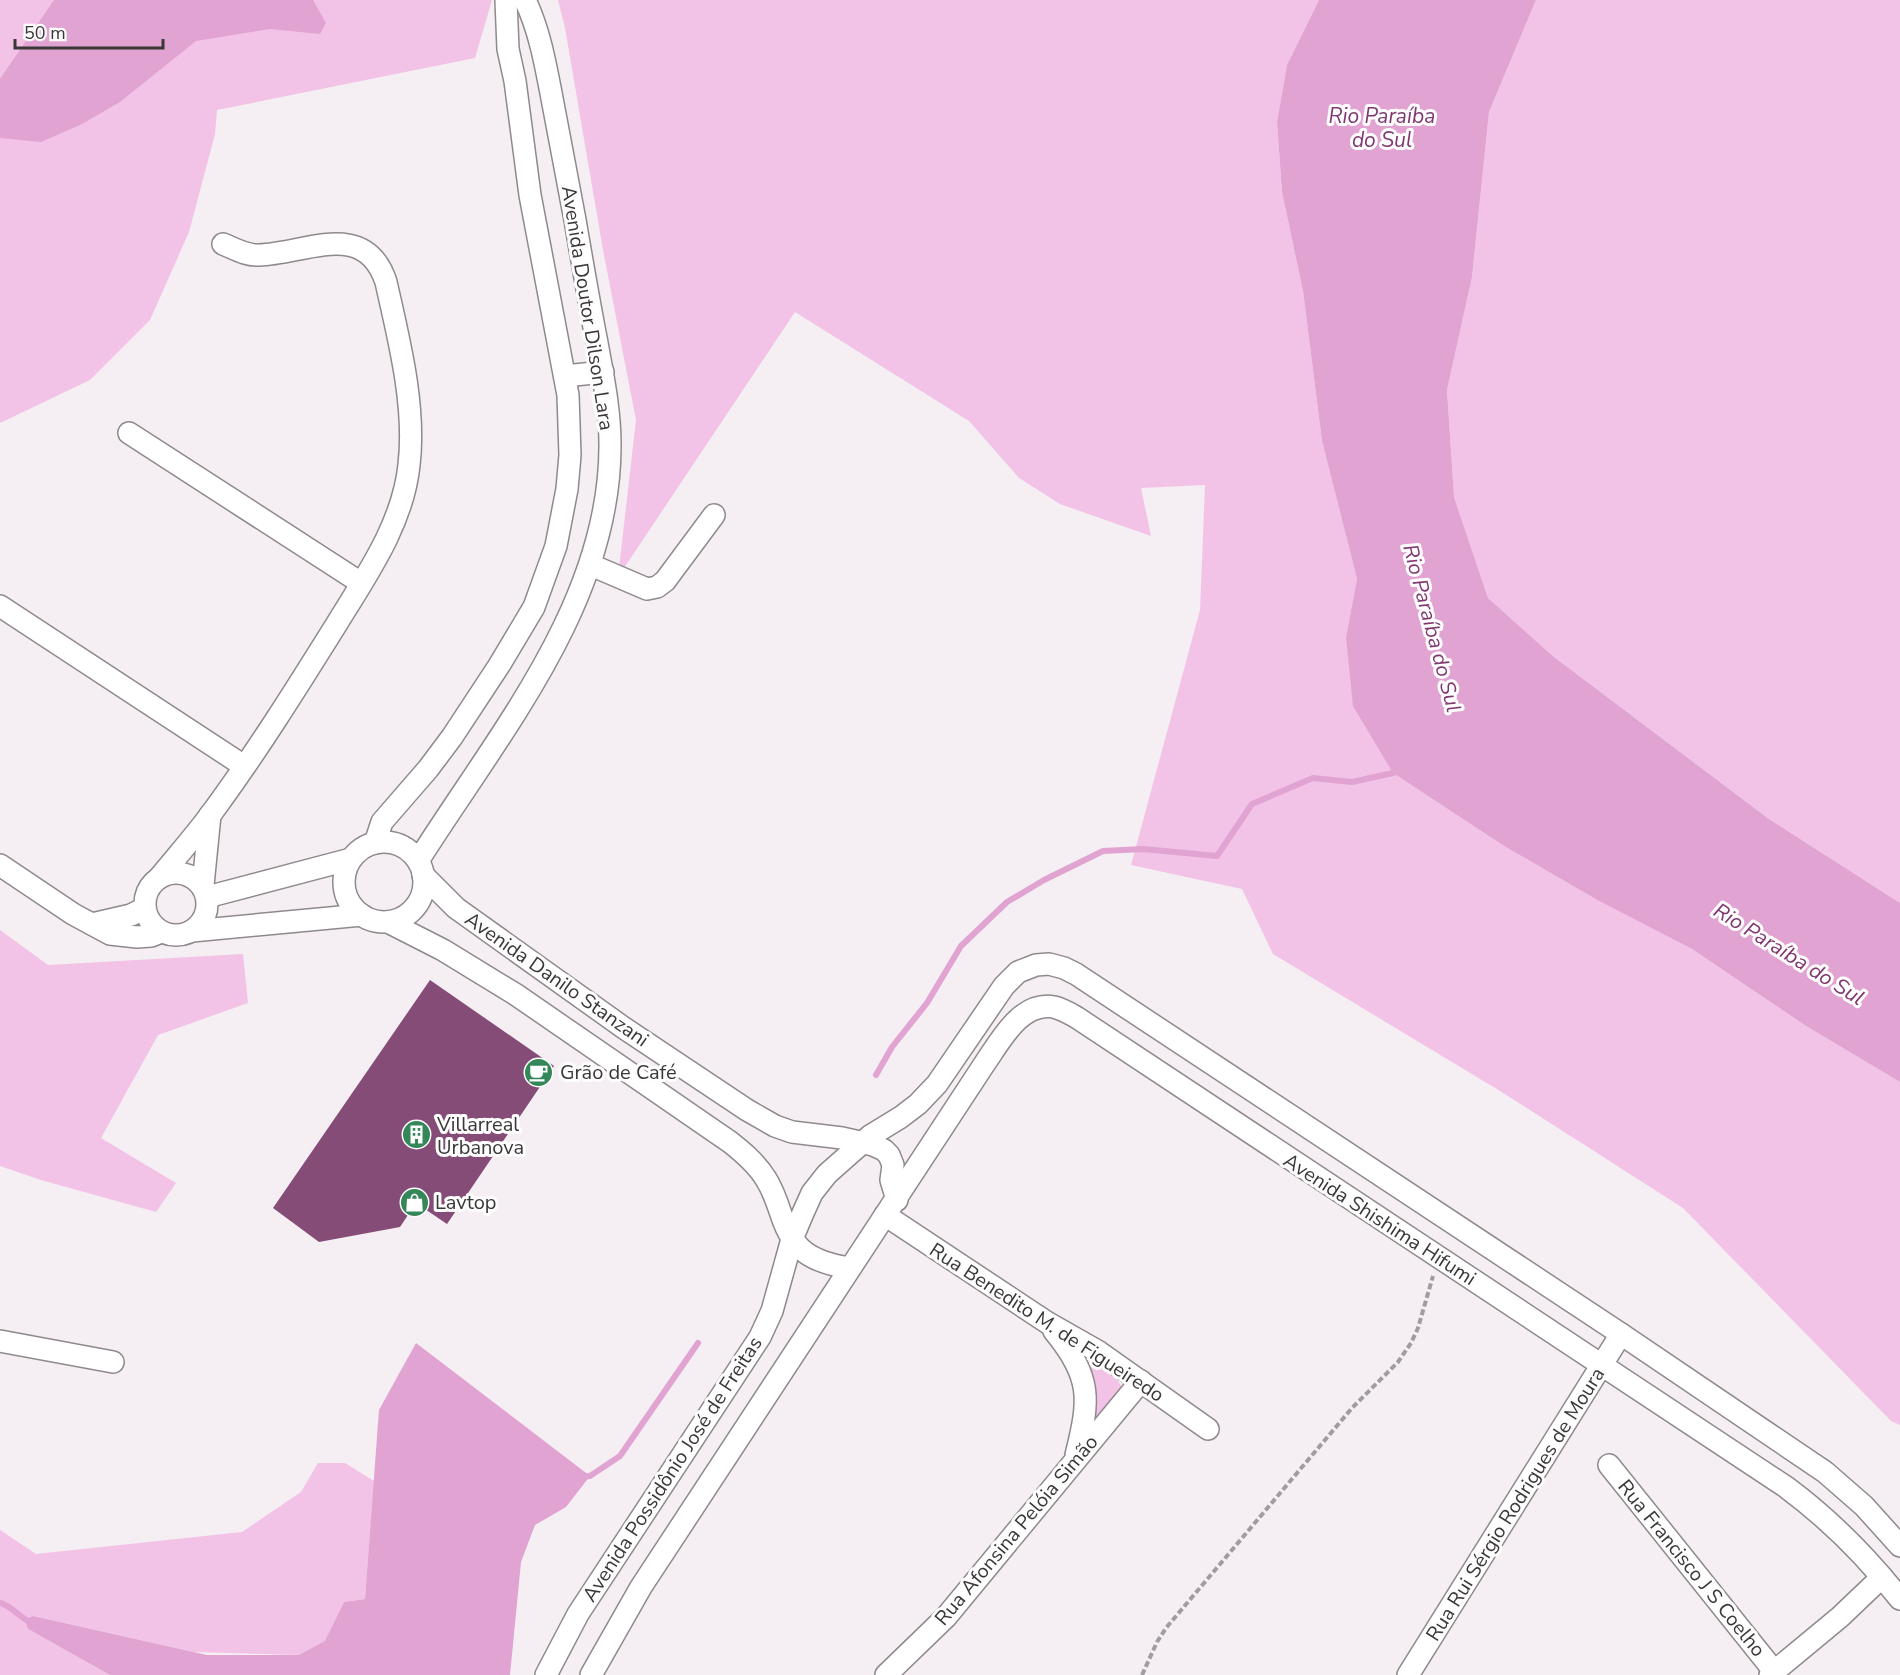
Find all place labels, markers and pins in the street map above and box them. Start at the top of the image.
cafe icon: Grão de Café [523,1056,555,1088]
place label: Grão de Café [560,1059,677,1086]
place label: Villarreal Urbanova [436,1111,524,1161]
building icon: Villarreal Urbanova [400,1119,432,1151]
shop icon: Lavtop [398,1186,430,1218]
place label: Lavtop [435,1189,497,1216]

